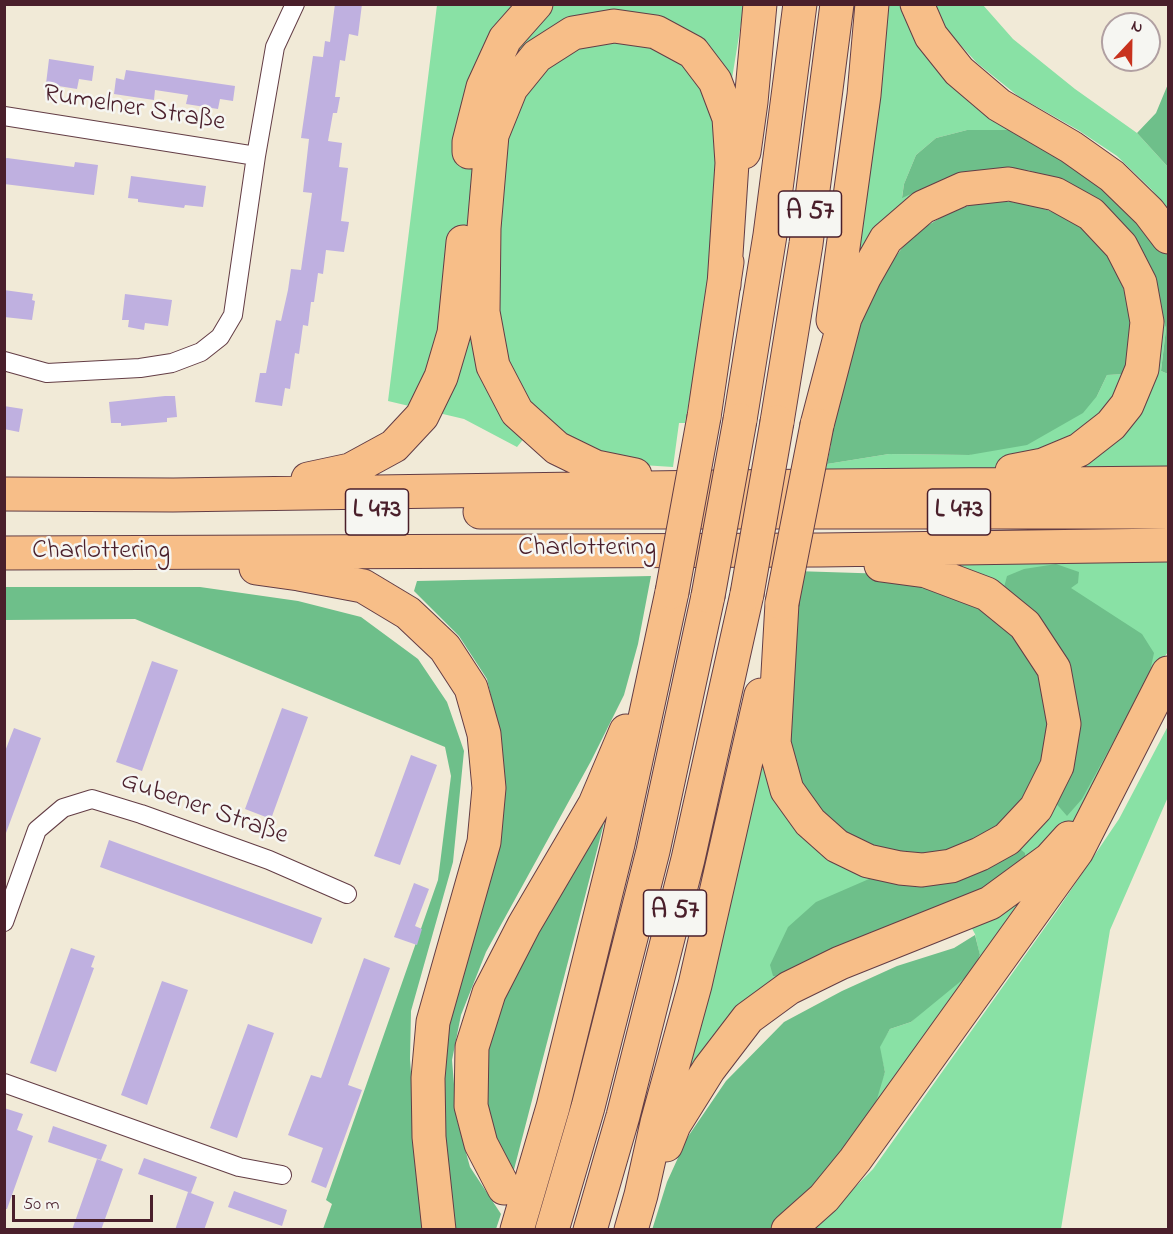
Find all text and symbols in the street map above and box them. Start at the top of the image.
north arrow [1101,12,1161,72]
text: N [1127,14,1147,40]
street label: Rumelner Straße [41,80,227,140]
road number: A 57 [778,191,842,237]
road number: L 473 [346,489,409,535]
road number: L 473 [928,489,990,535]
street label: Charlottering [518,534,656,566]
street label: Charlottering [32,537,170,569]
street label: Gubener Straße [116,766,292,854]
road number: A 57 [644,890,706,936]
scale bar [15,1183,156,1221]
text: 50 m [23,1192,60,1218]

